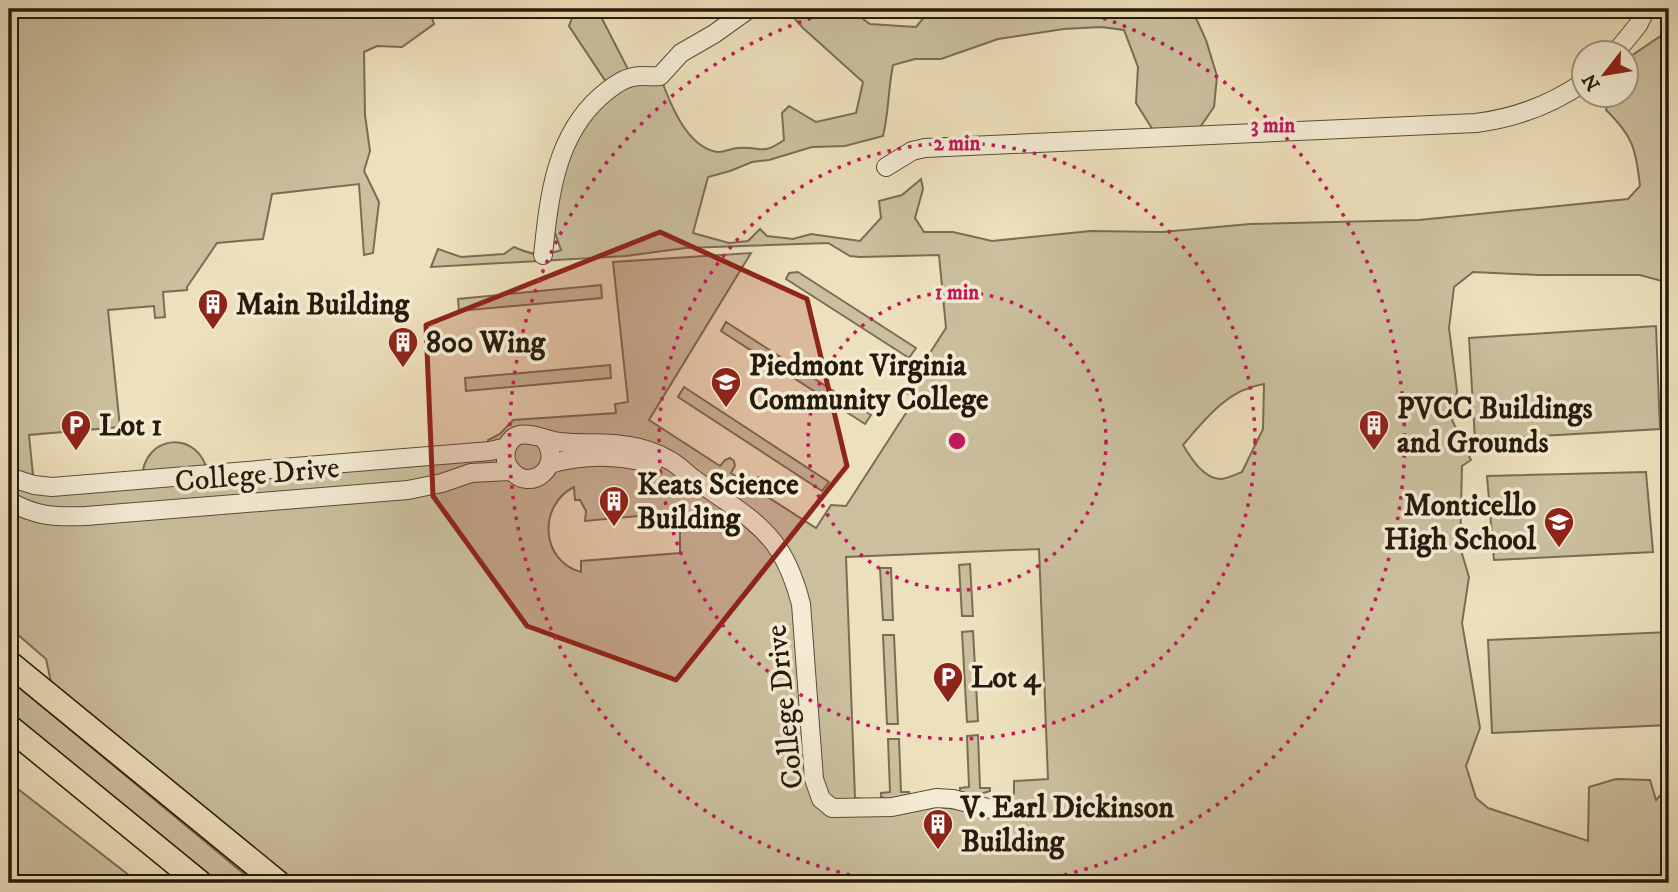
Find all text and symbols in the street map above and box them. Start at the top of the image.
north arrow [1570,38,1640,108]
text: N [1578,69,1606,95]
text: 3 min [1251,113,1296,139]
text: 2 min [934,131,982,157]
text: 1 min [935,280,980,306]
building icon: Main Building [196,287,230,331]
place label: Main Building [236,287,411,324]
building icon: 800 Wing [386,325,420,369]
place label: 800 Wing [426,325,547,362]
place label: Piedmont Virginia Community College [749,348,989,419]
school or university icon: Piedmont Virginia Community College [709,365,743,409]
place label: PVCC Buildings and Grounds [1397,391,1592,462]
parking icon: Lot 1 [59,408,93,452]
place label: Lot 1 [99,408,162,445]
building icon: PVCC Buildings and Grounds [1357,408,1391,452]
centre of rings [945,429,969,453]
street label: College Drive [173,450,341,501]
place label: Keats Science Building [637,467,799,538]
building icon: Keats Science Building [597,484,631,528]
place label: Monticello High School [1384,488,1537,559]
school or university icon: Monticello High School [1542,505,1576,549]
street label: College Drive [758,623,813,791]
parking icon: Lot 4 [931,660,965,704]
place label: Lot 4 [971,660,1042,697]
place label: V. Earl Dickinson Building [960,790,1174,861]
building icon: V. Earl Dickinson Building [921,807,955,851]

